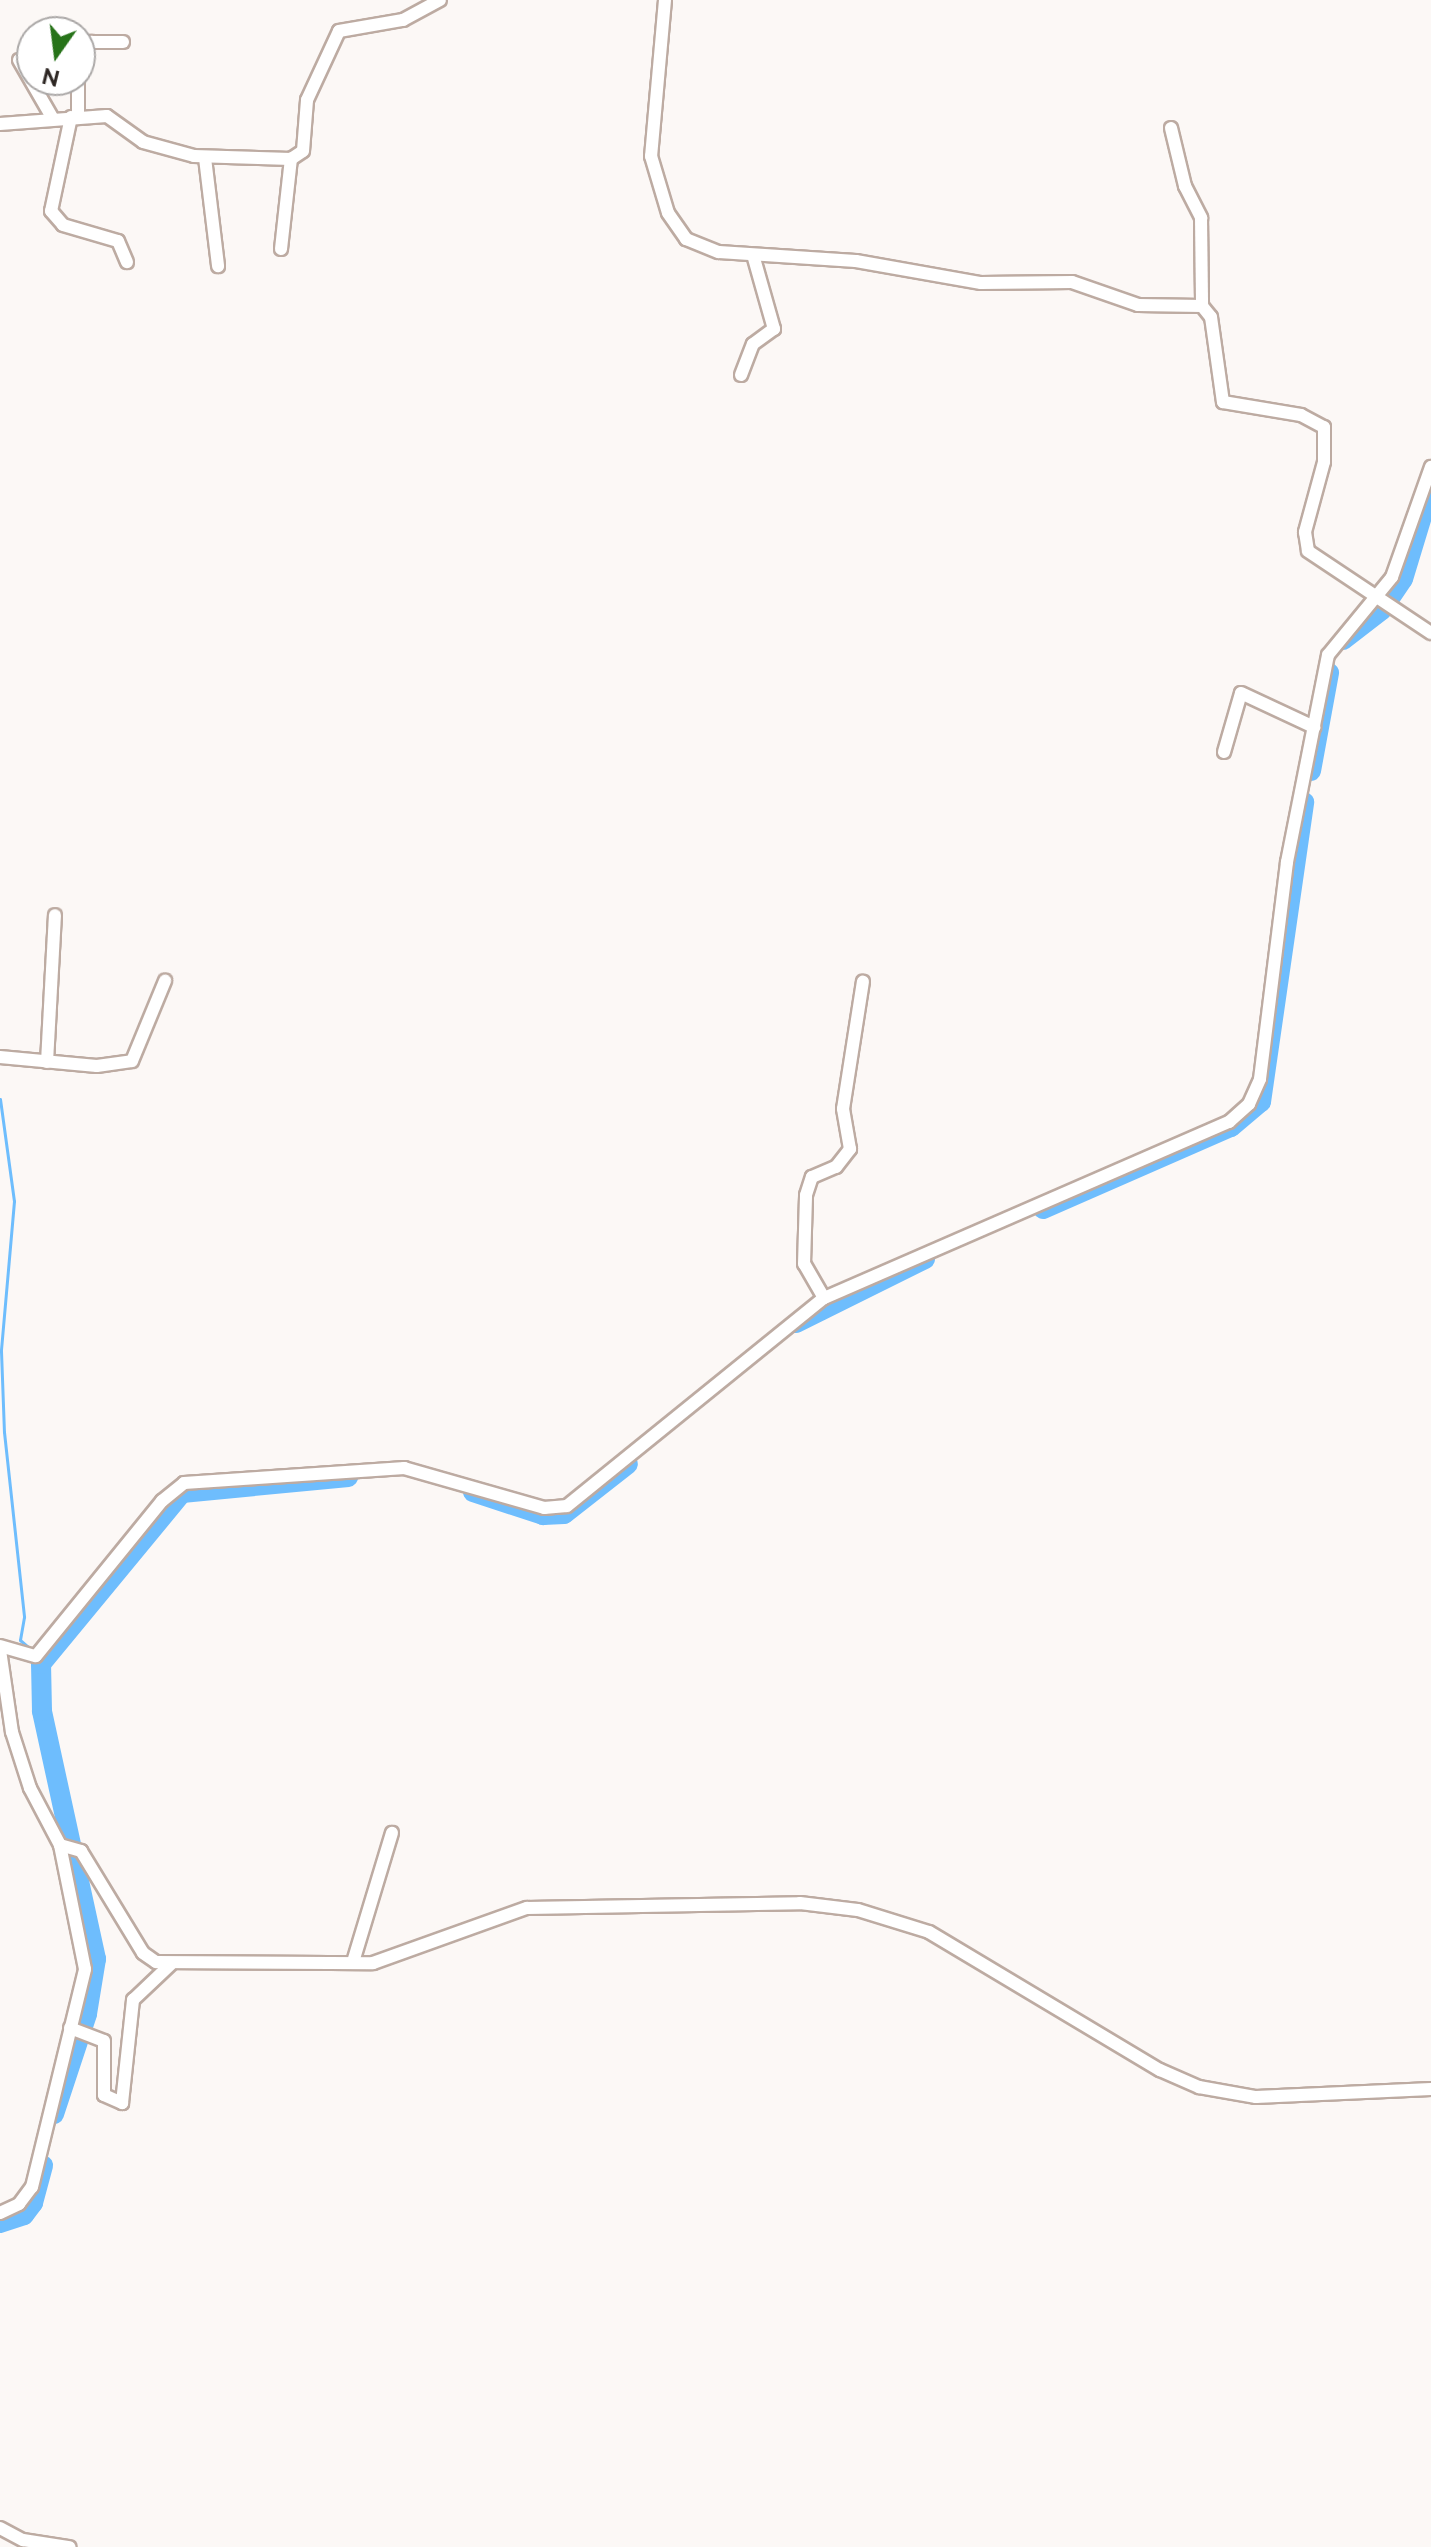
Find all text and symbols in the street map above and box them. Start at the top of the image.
north arrow [16,16,96,96]
text: N [39,63,62,92]

